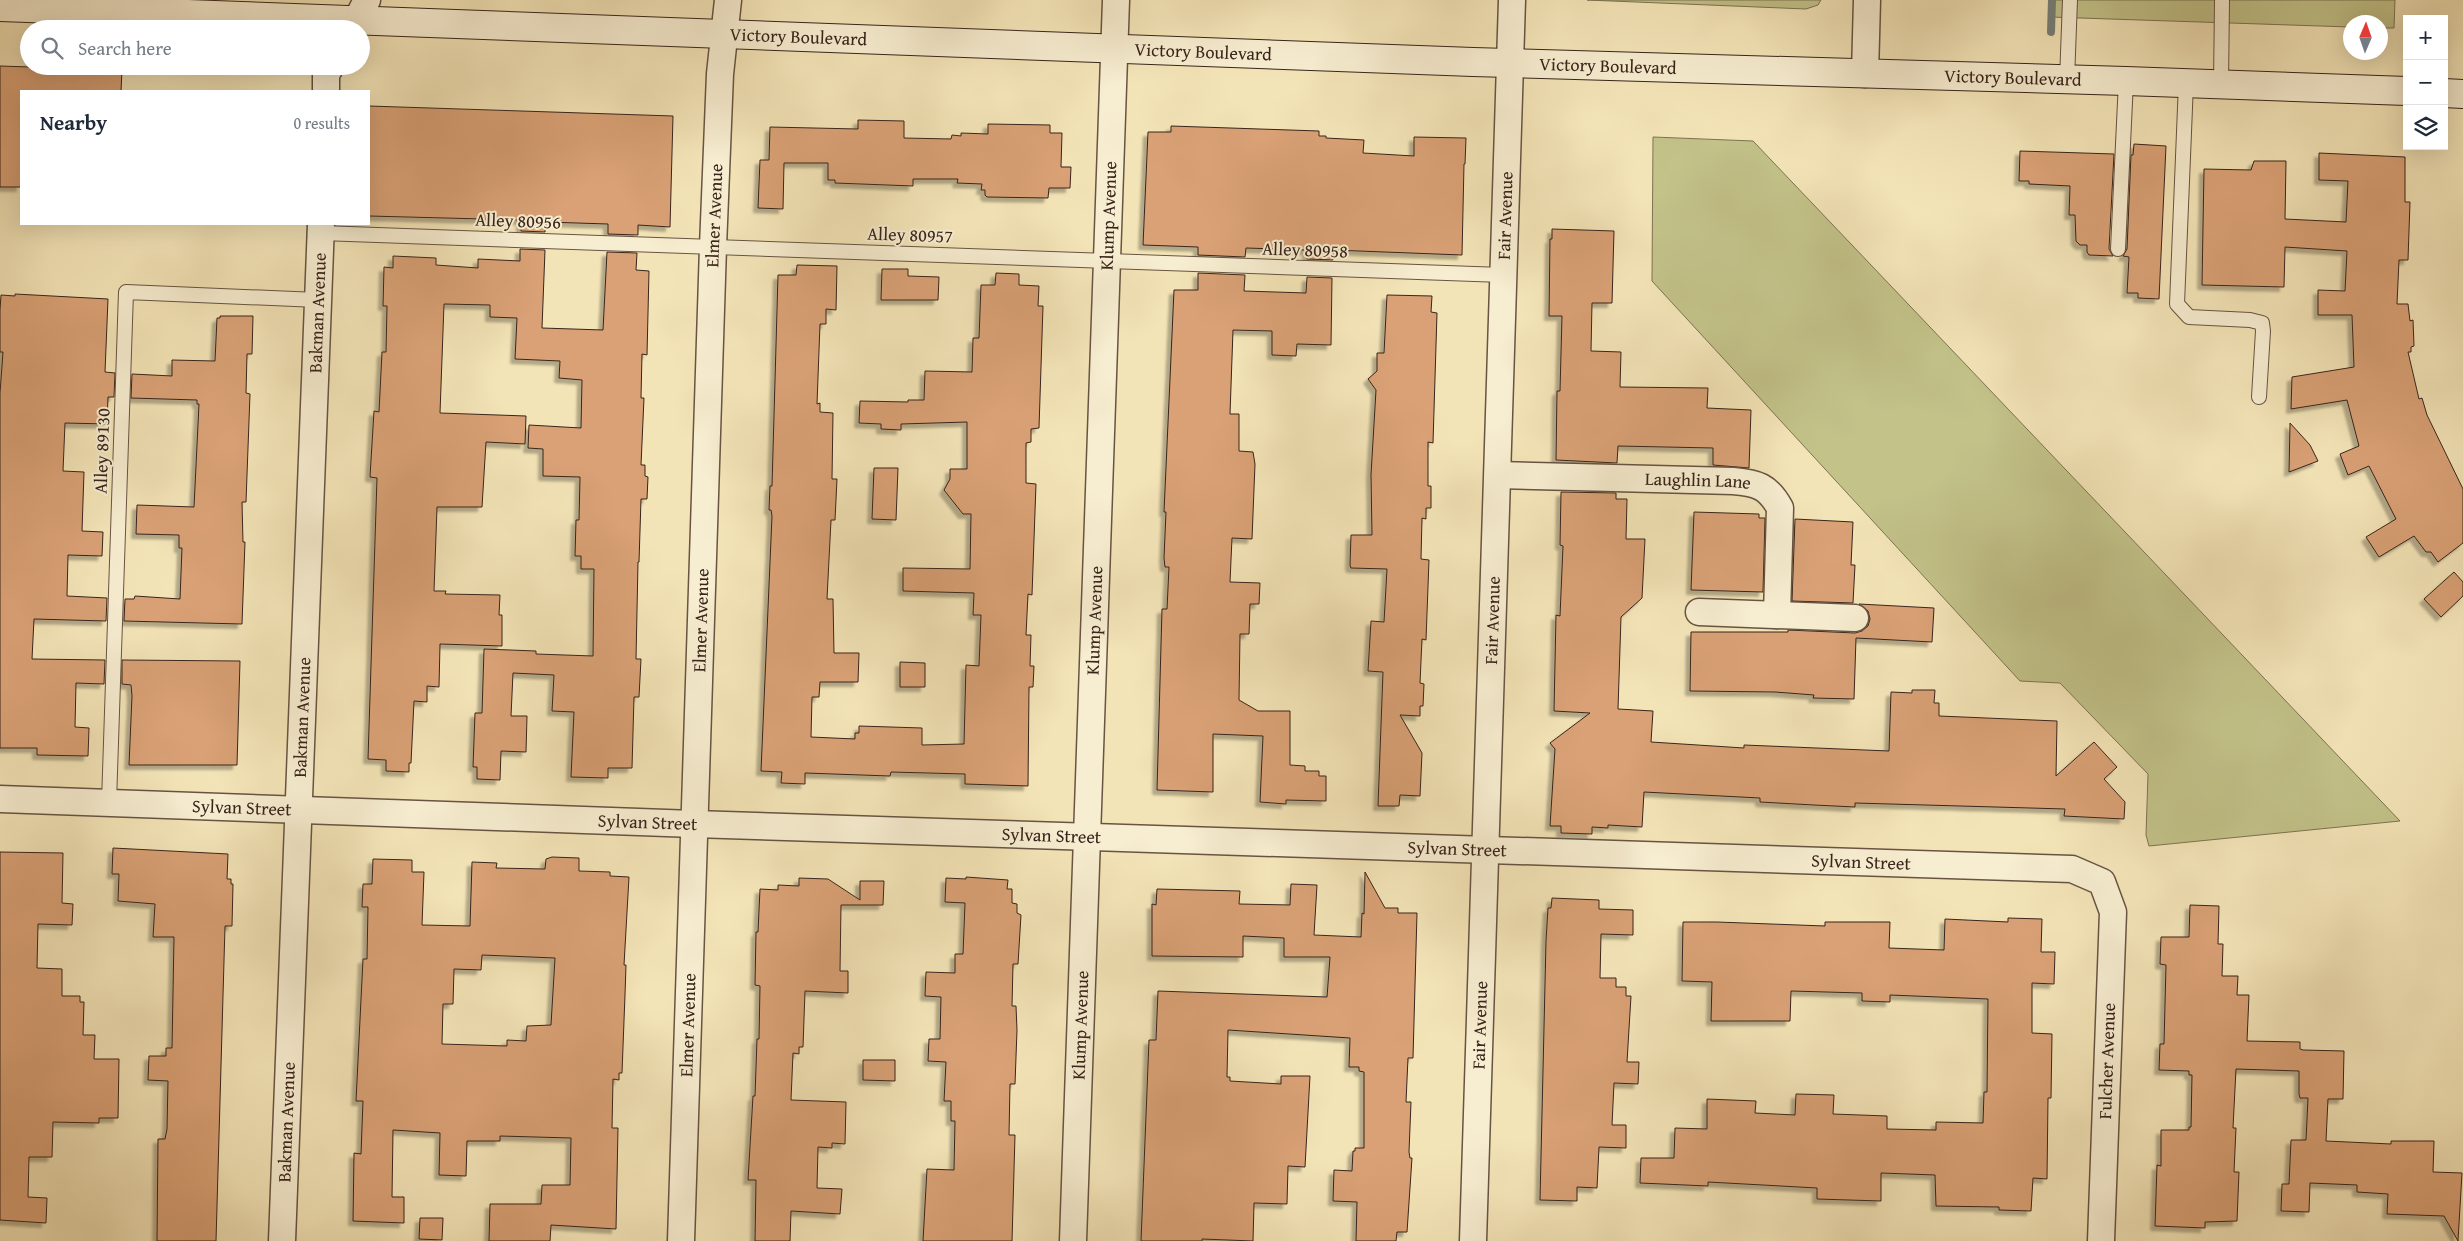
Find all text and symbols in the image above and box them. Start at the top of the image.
north arrow [2343,15,2388,60]
map controls [2403,15,2448,150]
button: + [2403,15,2448,60]
search box [20,20,370,75]
street label: Victory Boulevard [729,20,868,52]
icon: search [38,34,66,62]
text: Search here [78,34,172,62]
street label: Victory Boulevard [1134,35,1273,67]
street label: Victory Boulevard [1539,50,1677,81]
button: − [2403,60,2448,105]
street label: Victory Boulevard [1944,62,2082,93]
button: layers [2403,105,2448,150]
text: Nearby [40,107,107,138]
text: 0 results [293,111,350,135]
street label: Klump Avenue [1093,161,1123,271]
street label: Elmer Avenue [698,163,729,268]
street label: Fair Avenue [1490,171,1520,260]
street label: Alley 80956 [475,206,561,235]
street label: Alley 80957 [867,220,953,249]
street label: Alley 80958 [1262,235,1348,264]
street label: Bakman Avenue [301,252,333,373]
street label: Alley 89130 [87,407,116,494]
street label: Laughlin Lane [1645,465,1753,496]
street label: Klump Avenue [1079,565,1109,675]
street label: Elmer Avenue [685,568,716,673]
street label: Fair Avenue [1477,576,1507,665]
street label: Bakman Avenue [286,657,317,778]
street label: Sylvan Street [192,792,293,823]
street label: Sylvan Street [597,807,698,837]
street label: Sylvan Street [1001,820,1102,850]
street label: Sylvan Street [1407,833,1508,864]
street label: Sylvan Street [1811,846,1912,877]
street label: Klump Avenue [1065,970,1095,1080]
street label: Elmer Avenue [672,973,703,1078]
street label: Fair Avenue [1464,980,1494,1070]
street label: Fulcher Avenue [2091,1002,2122,1120]
street label: Bakman Avenue [270,1061,302,1183]

